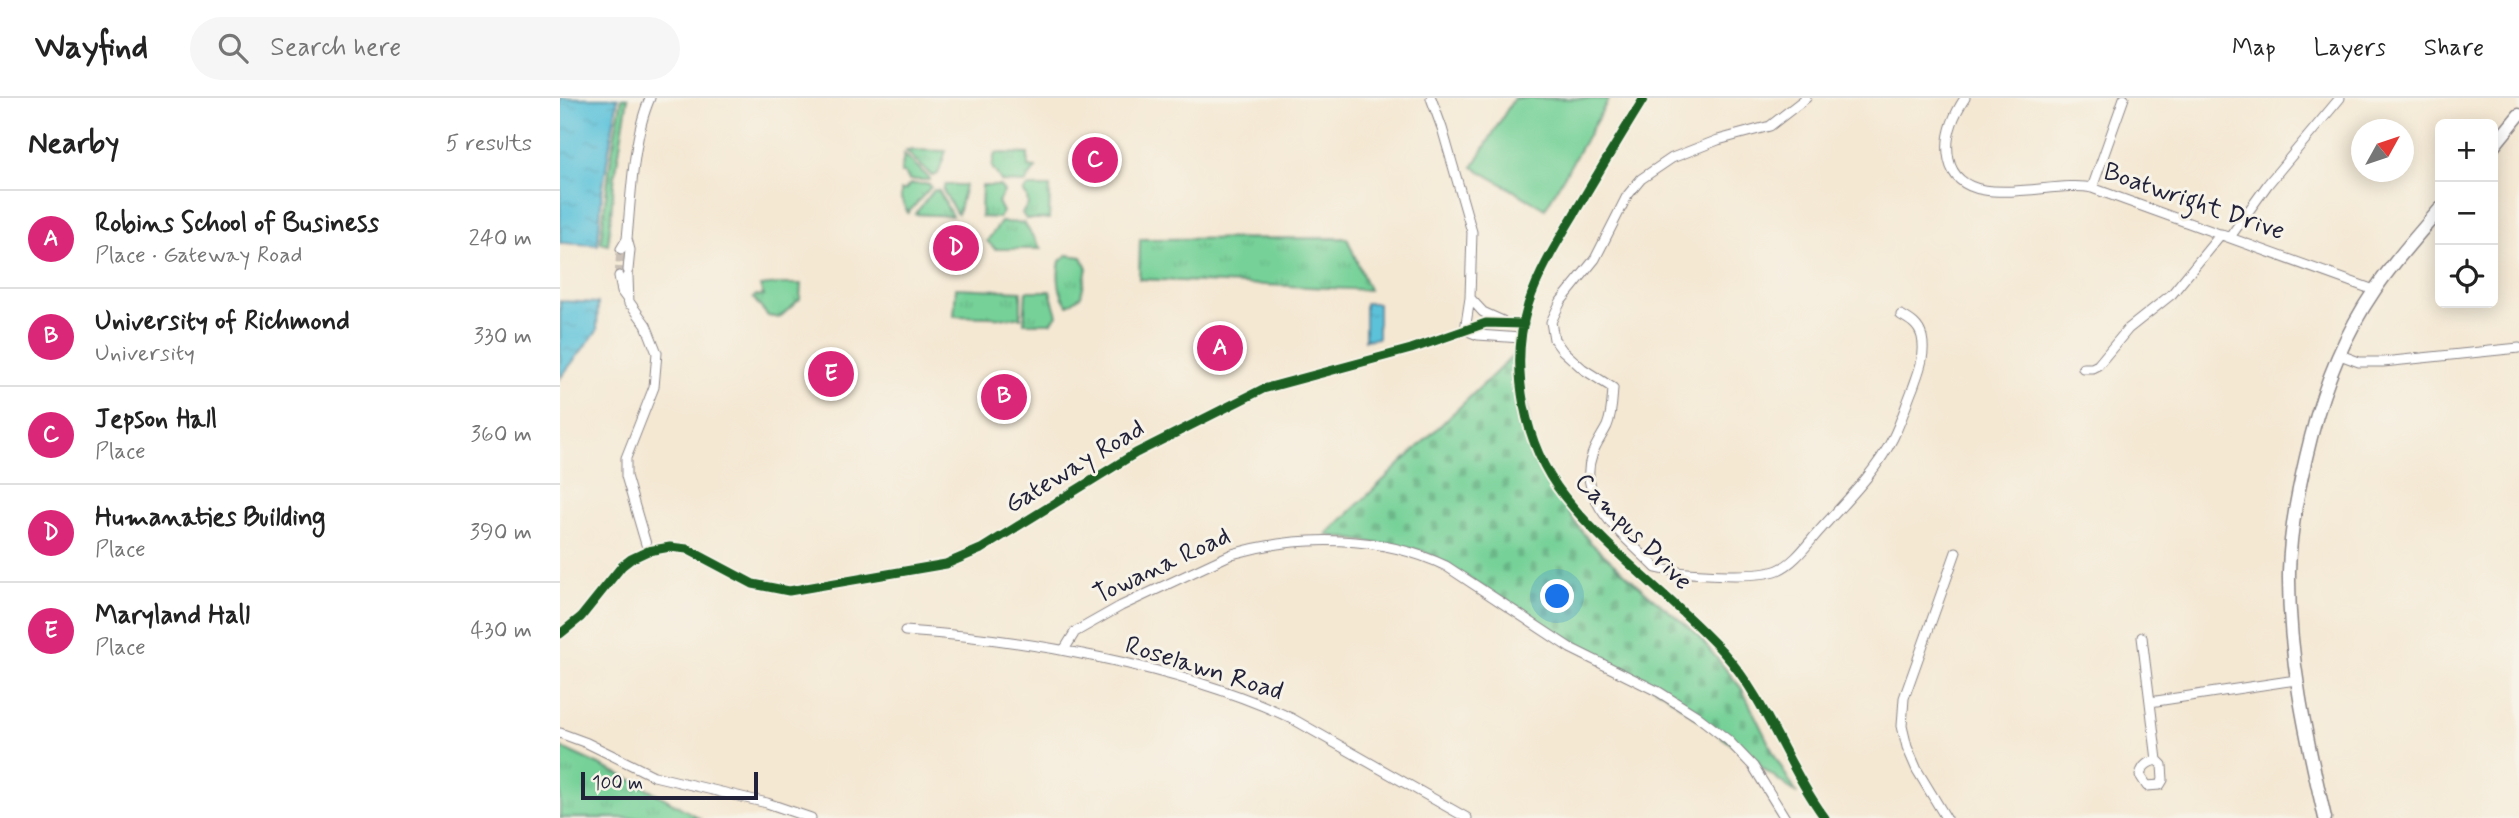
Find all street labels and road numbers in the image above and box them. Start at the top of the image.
street label: Boatwright Drive [2098,155,2289,252]
street label: Gateway Road [999,412,1151,522]
street label: Campus Drive [1567,466,1699,598]
street label: Towana Road [1088,519,1236,613]
street label: Roselawn Road [1121,629,1287,709]

